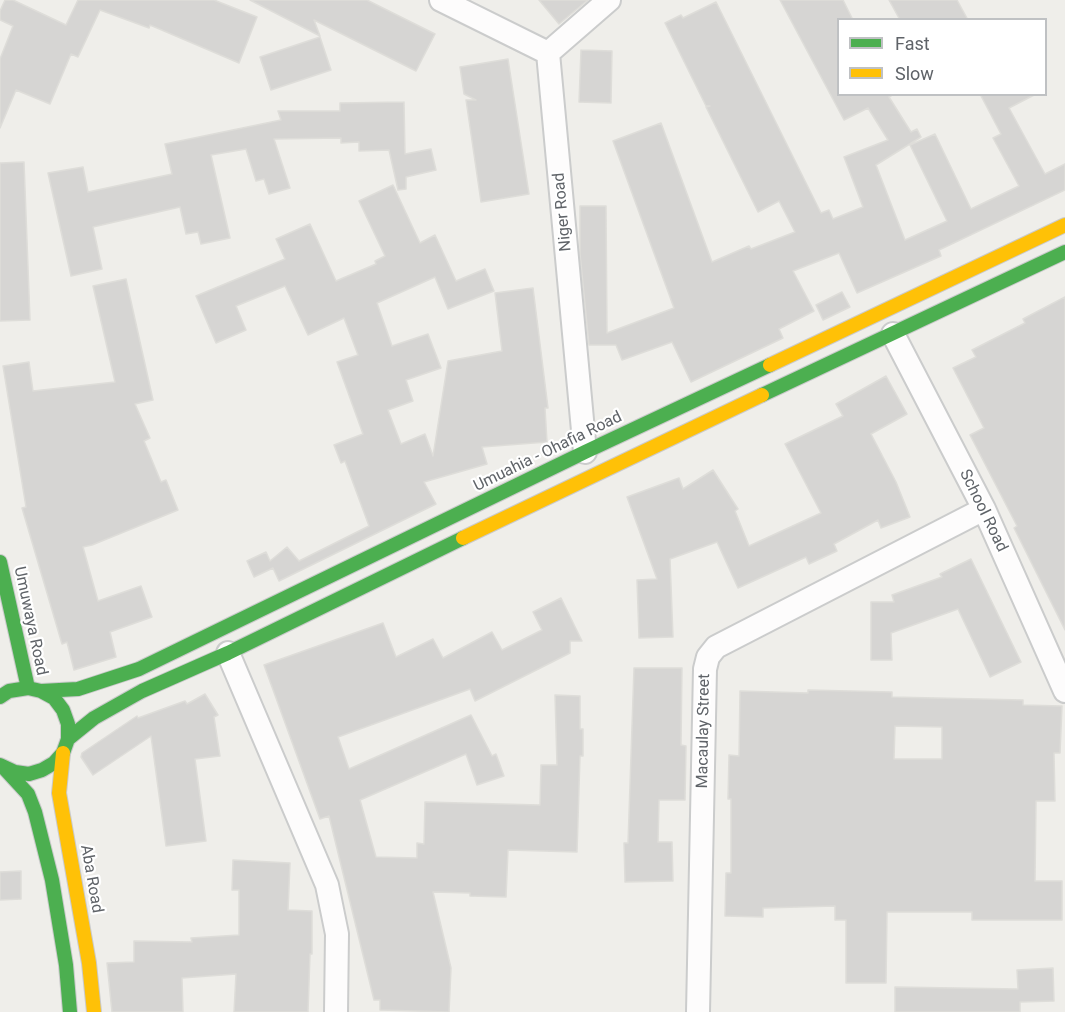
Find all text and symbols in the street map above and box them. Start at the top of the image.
legend [837,18,1047,96]
text: Fast [895,33,930,54]
text: Slow [895,63,934,84]
street label: Niger Road [550,172,576,252]
street label: Umuahia - Ohafia Road [471,408,625,496]
street label: School Road [955,467,1011,555]
street label: Umuwaya Road [9,565,51,677]
street label: Macaulay Street [693,673,715,789]
street label: Aba Road [76,843,106,915]

